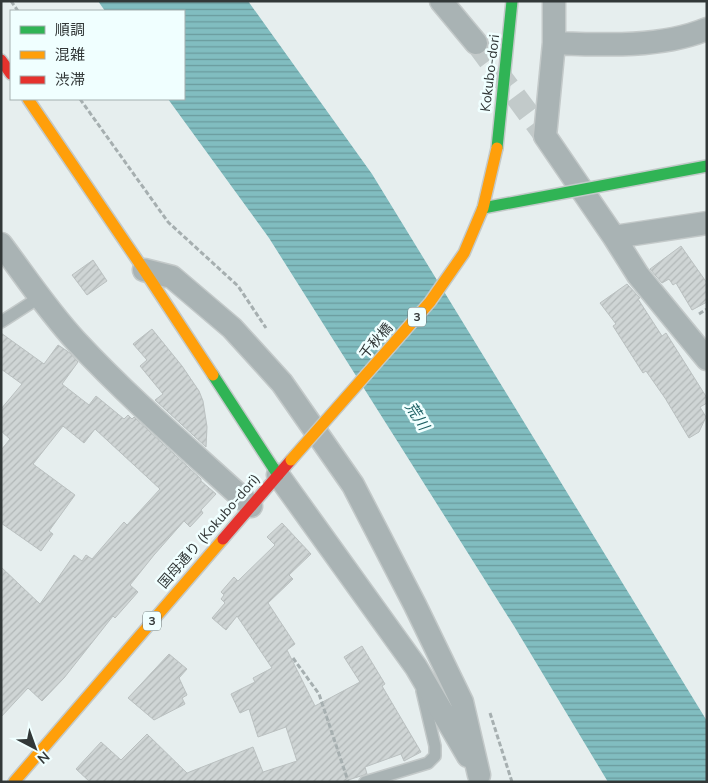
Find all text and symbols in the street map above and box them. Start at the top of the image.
legend [10,10,185,100]
text: 順調 [55,20,85,40]
street label: Kokubo-dori [476,33,504,113]
text: 混雑 [55,45,85,65]
text: 渋滞 [55,70,85,90]
road number: 3 [408,308,426,326]
street label: 千秋橋 [355,319,397,363]
water label: 荒川 [400,398,435,436]
street label: 国母通り (Kokubo-dori) [154,470,264,592]
road number: 3 [143,612,161,630]
north arrow [10,723,60,773]
text: N [33,747,53,768]

